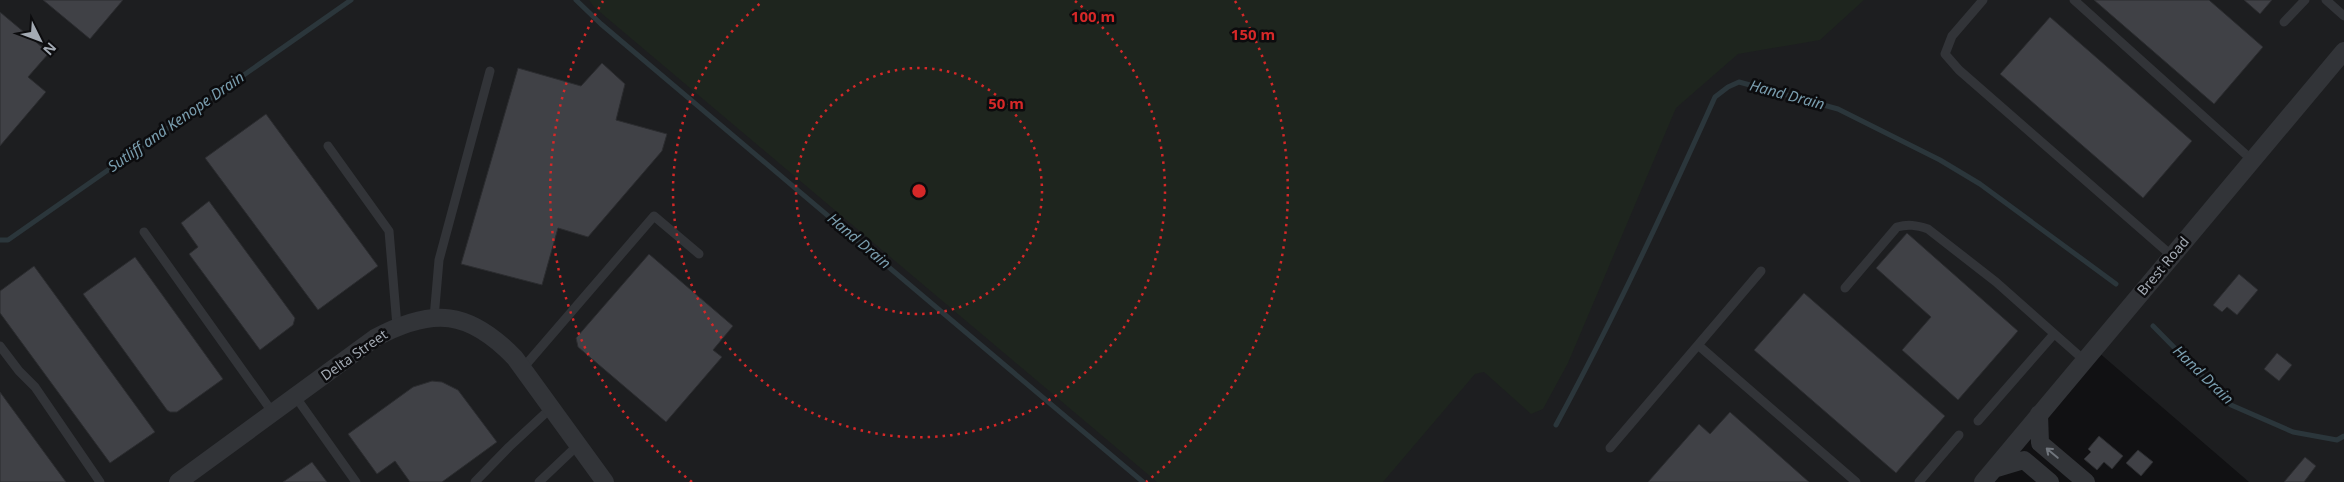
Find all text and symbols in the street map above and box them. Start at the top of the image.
text: 100 m [1071,6,1115,26]
north arrow [15,15,65,65]
text: 150 m [1231,24,1275,44]
text: N [39,38,61,60]
water label: Sutliff and Kenope Drain [103,66,248,176]
water label: Hand Drain [1748,74,1827,114]
text: 50 m [988,93,1024,113]
centre of rings [910,182,928,200]
water label: Hand Drain [824,208,895,273]
street label: Brest Road [2132,232,2193,299]
street label: Delta Street [317,325,391,385]
water label: Hand Drain [2169,340,2238,408]
one-way arrow [2046,448,2059,459]

